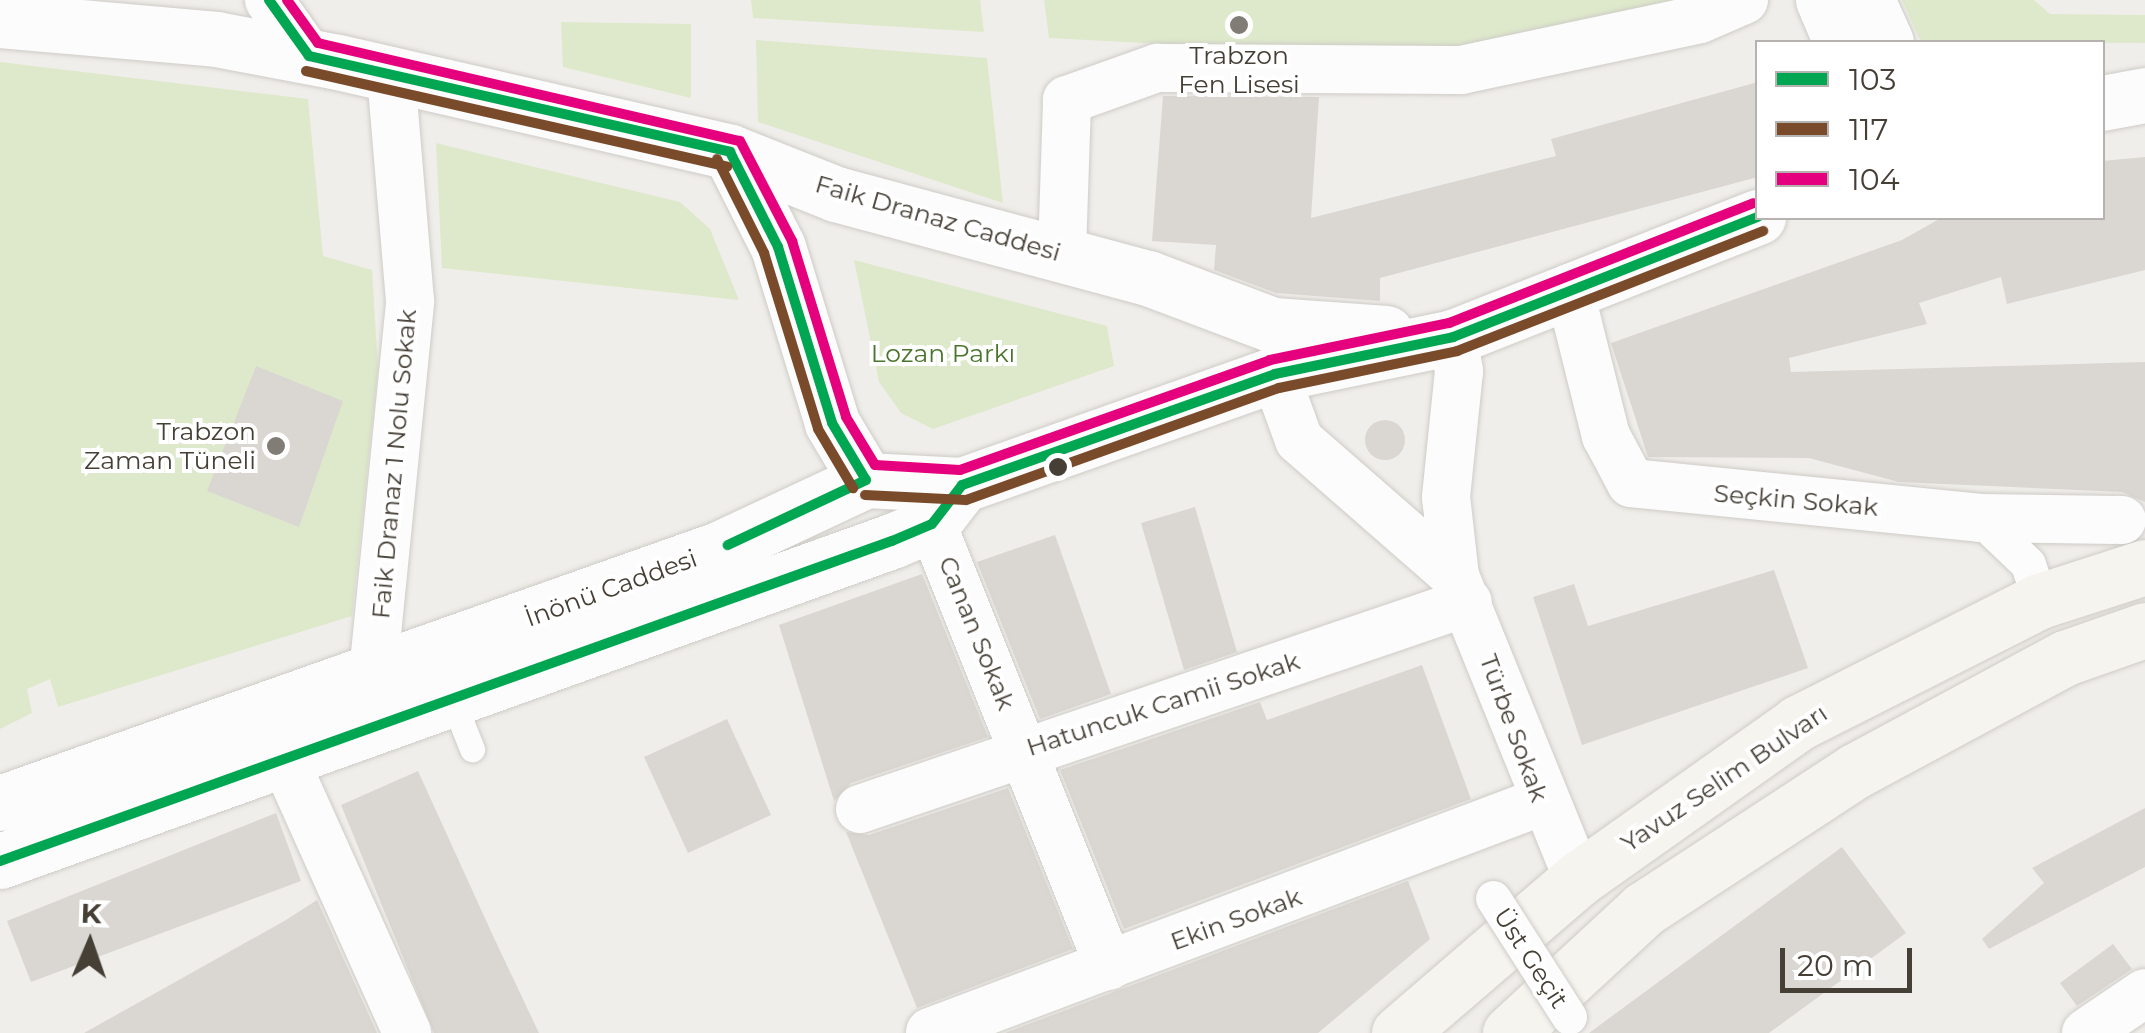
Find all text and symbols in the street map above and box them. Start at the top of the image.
marker: Trabzon Fen Lisesi [1228,14,1250,36]
legend [1755,40,2105,220]
place label: Trabzon Fen Lisesi [1178,41,1300,100]
text: 103 [1849,61,1896,98]
text: 117 [1849,111,1888,148]
text: 104 [1849,161,1900,198]
street label: Faik Dranaz Caddesi [812,169,1064,267]
street label: Faik Dranaz 1 Nolu Sokak [366,308,422,620]
park label: Lozan Parkı [871,338,1015,368]
place label: Trabzon Zaman Tüneli [84,417,256,476]
marker: Trabzon Zaman Tüneli [265,435,287,457]
unlabelled marker [1048,457,1068,477]
street label: Seçkin Sokak [1713,478,1879,522]
street label: İnönü Caddesi [521,543,701,633]
street label: Canan Sokak [933,552,1021,714]
street label: Hatuncuk Camii Sokak [1023,646,1303,762]
street label: Türbe Sokak [1473,650,1555,806]
street label: Yavuz Selim Bulvarı [1615,698,1833,858]
street label: Ekin Sokak [1166,881,1306,957]
north arrow [40,893,140,993]
text: K [80,896,102,930]
street label: Üst Geçit [1487,902,1575,1014]
scale bar [1785,928,1918,990]
text: 20 m [1797,947,1874,984]

